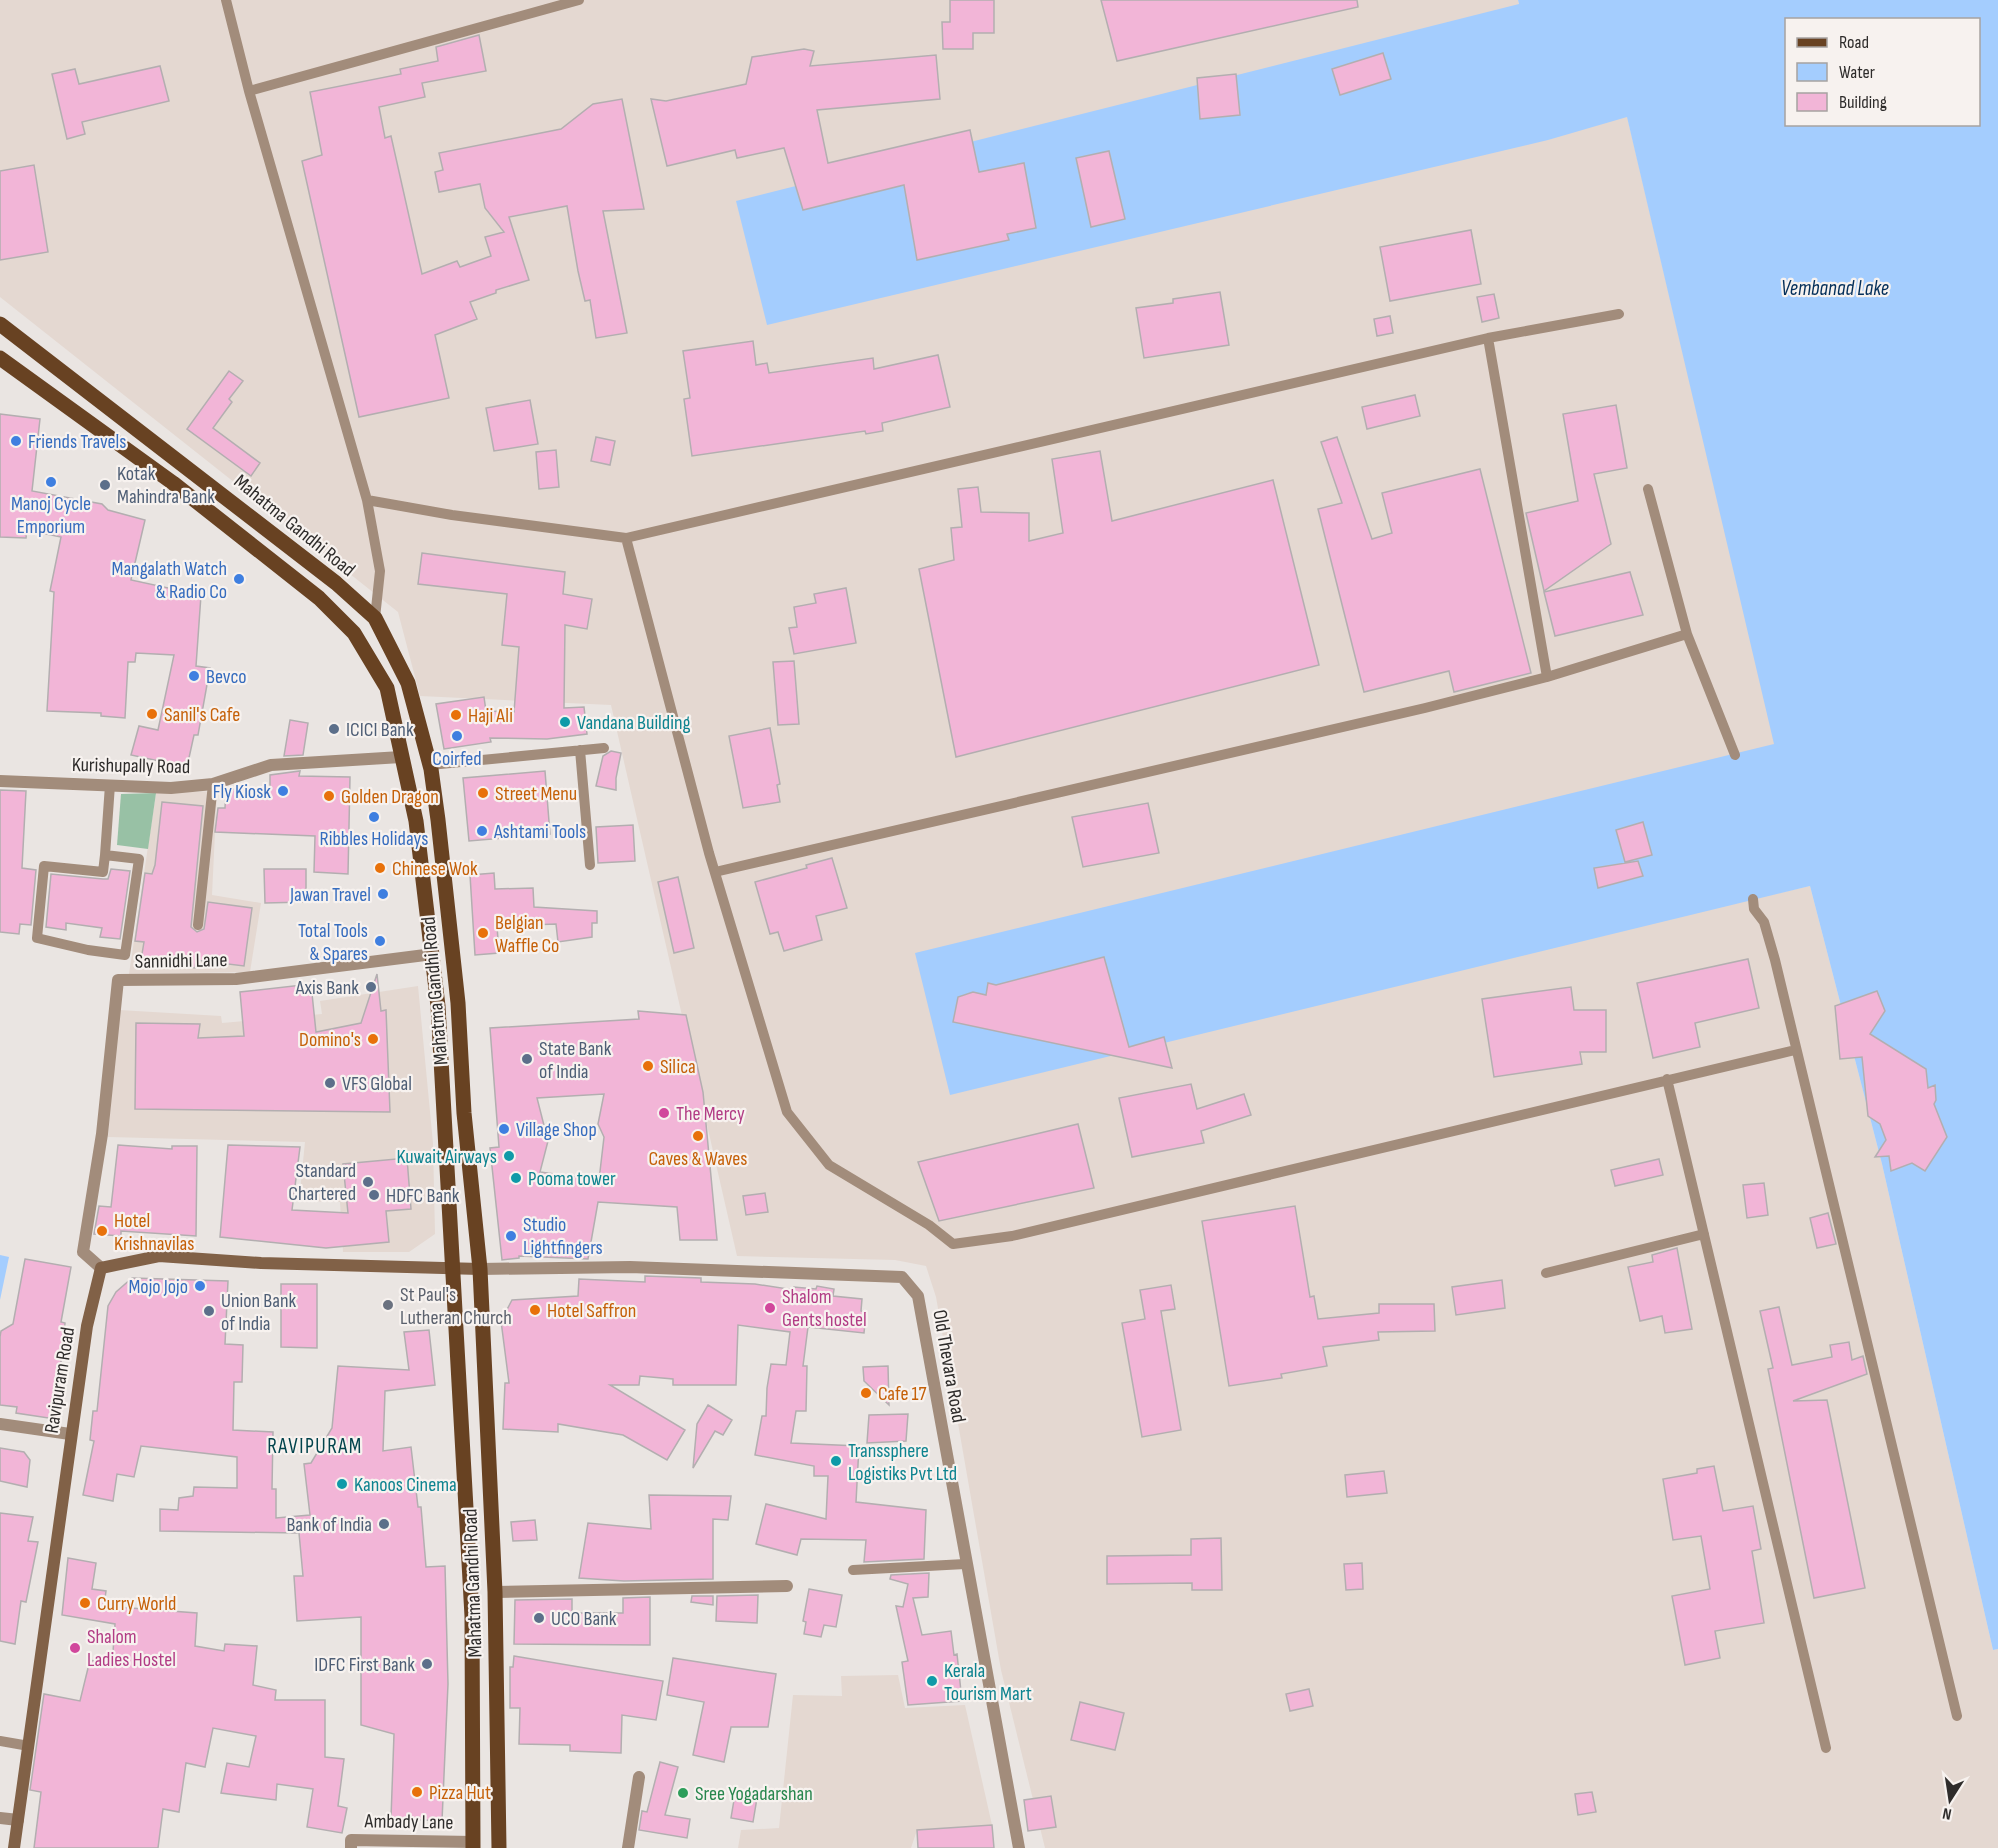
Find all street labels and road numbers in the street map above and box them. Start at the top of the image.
street label: Mahatma Gandhi Road [229,470,360,582]
street label: Kurishupally Road [72,753,190,779]
street label: Mahatma Gandhi Road [417,916,453,1066]
street label: Sannidhi Lane [135,948,228,974]
street label: Old Thevara Road [927,1308,971,1425]
street label: Ravipuram Road [40,1325,80,1435]
street label: Mahatma Gandhi Road [458,1508,488,1658]
street label: Ambady Lane [363,1809,454,1835]

